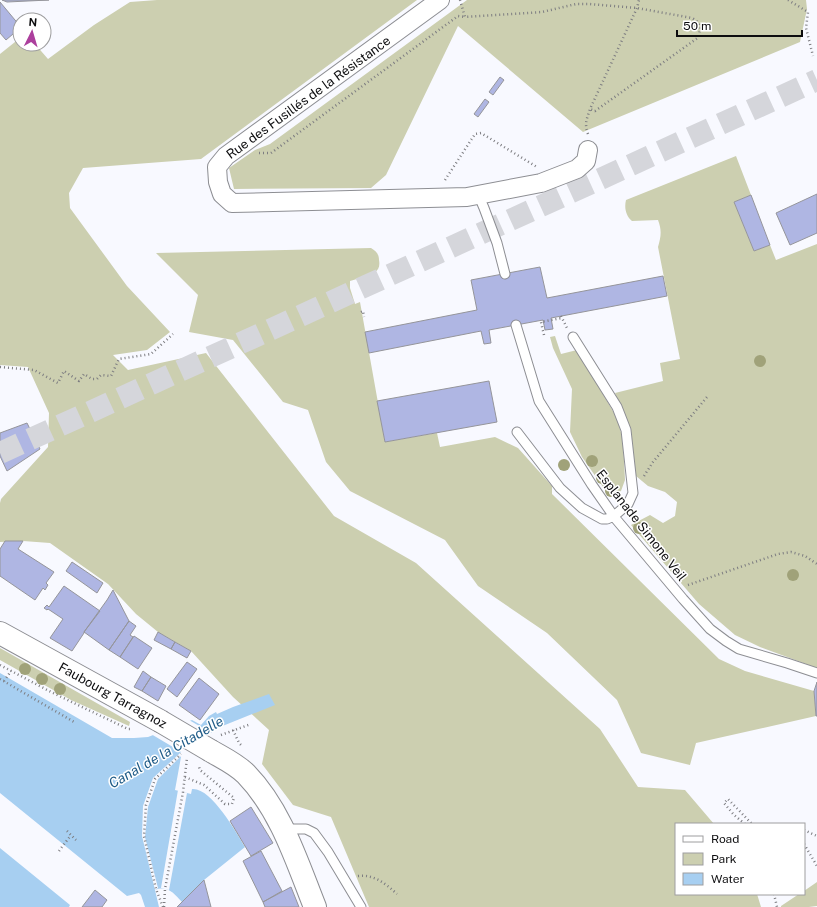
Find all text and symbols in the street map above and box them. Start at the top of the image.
north arrow [12,12,52,52]
scale bar [677,12,802,38]
text: N [28,16,38,28]
text: 50 m [683,19,711,33]
street label: Rue des Fusillés de la Résistance [223,33,393,162]
street label: Esplanade Simone Veil [593,467,690,584]
street label: Faubourg Tarragnoz [56,659,170,731]
water label: Canal de la Citadelle [106,712,227,791]
legend [675,823,805,895]
text: Road [711,832,739,846]
text: Park [711,852,737,866]
text: Water [711,872,745,886]

